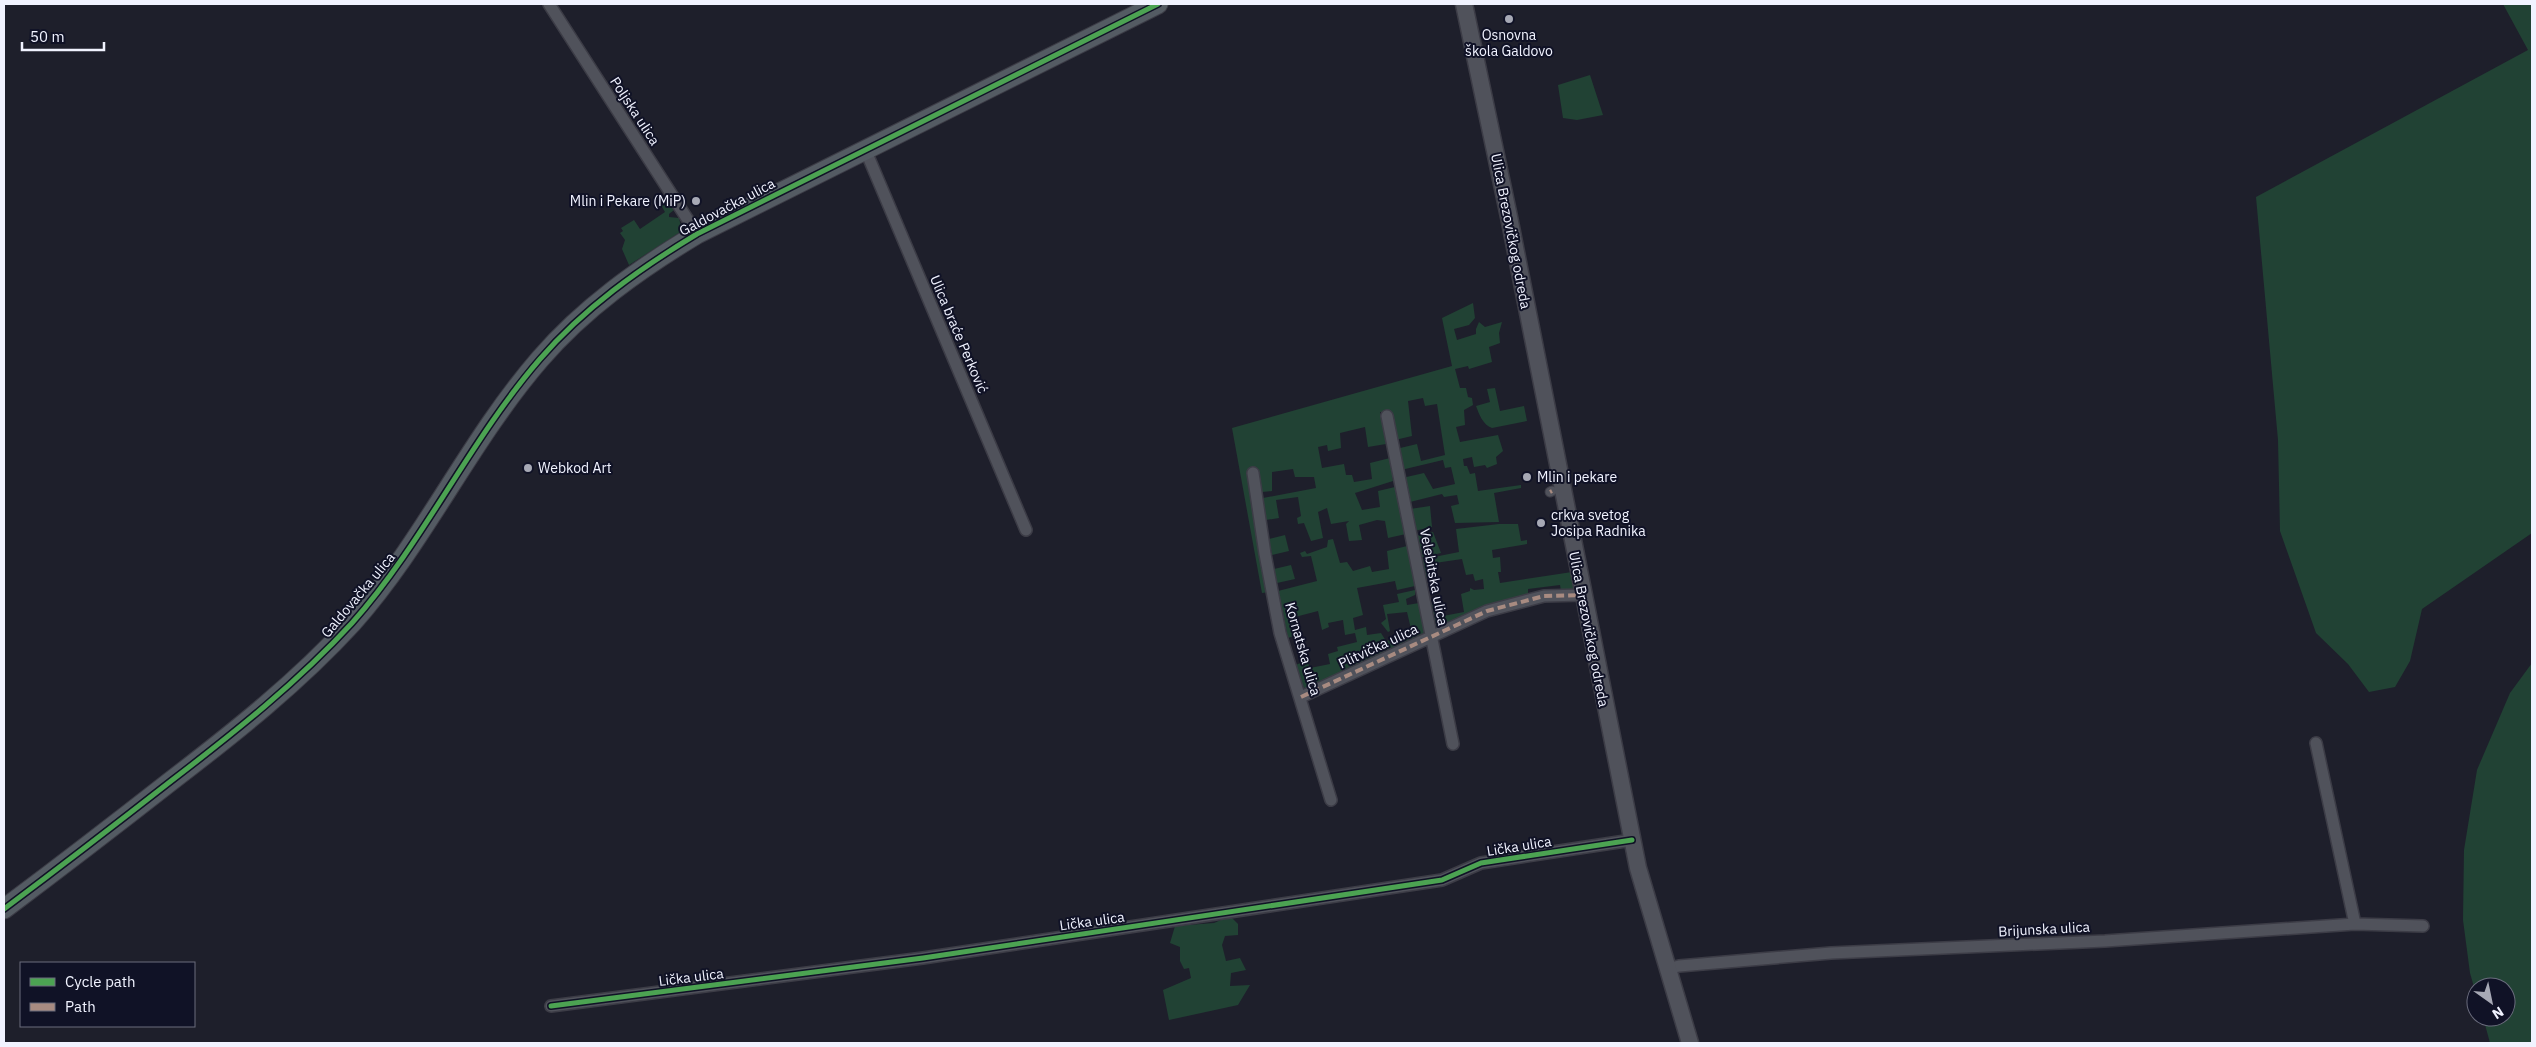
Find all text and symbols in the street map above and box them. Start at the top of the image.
marker: Osnovna škola Galdovo [1503,13,1515,25]
scale bar [22,20,105,52]
place label: Osnovna škola Galdovo [1465,26,1553,60]
text: 50 m [30,27,65,46]
street label: Poljska ulica [606,73,664,149]
street label: Ulica Brezovičkog odreda [1487,152,1535,311]
street label: Galdovačka ulica [676,174,778,240]
place label: Mlin i Pekare (MiP) [570,192,686,210]
marker: Mlin i Pekare (MiP) [690,195,702,207]
street label: Ulica braće Perković [926,272,992,396]
place label: Webkod Art [538,459,612,477]
marker: Webkod Art [522,462,534,474]
place label: Mlin i pekare [1537,468,1617,486]
marker: Mlin i pekare [1521,471,1533,483]
place label: crkva svetog Josipa Radnika [1551,506,1646,540]
marker: crkva svetog Josipa Radnika [1535,517,1547,529]
street label: Velebitska ulica [1416,527,1452,628]
street label: Galdovačka ulica [317,548,399,641]
street label: Ulica Brezovičkog odreda [1565,550,1613,709]
street label: Kornatska ulica [1281,600,1325,698]
street label: Plitvička ulica [1335,619,1421,672]
street label: Lička ulica [1485,832,1553,860]
street label: Lička ulica [1058,907,1126,934]
street label: Brijunska ulica [1998,918,2091,940]
legend [20,962,195,1027]
street label: Lička ulica [657,964,725,990]
text: Cycle path [65,972,136,991]
north arrow [2466,977,2516,1027]
text: Path [65,997,96,1016]
text: N [2489,1003,2507,1023]

